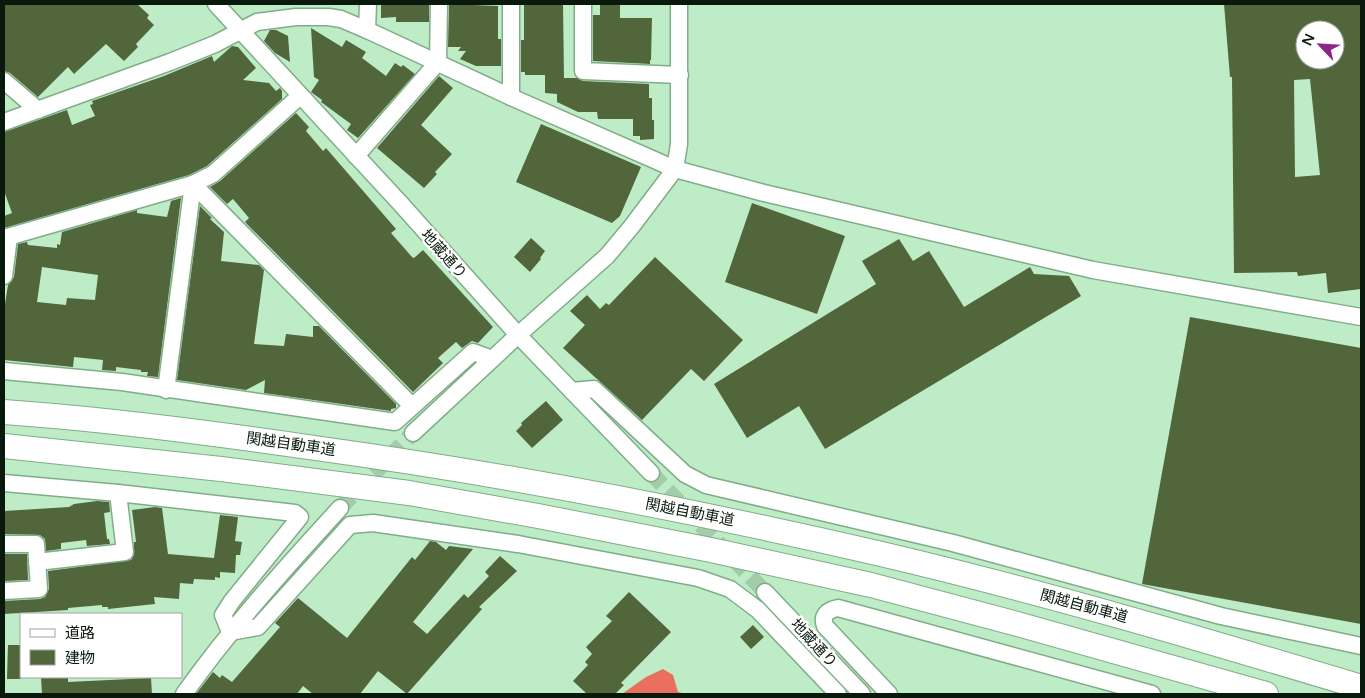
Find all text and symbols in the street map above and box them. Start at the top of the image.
north arrow [1295,20,1345,70]
text: N [1299,31,1319,48]
street label: 地蔵通り [417,226,471,282]
street label: 関越自動車道 [245,429,337,459]
street label: 関越自動車道 [644,495,736,529]
street label: 関越自動車道 [1038,586,1130,626]
legend [20,613,182,678]
street label: 地蔵通り [787,615,841,671]
text: 道路 [65,624,95,642]
text: 建物 [65,649,95,667]

